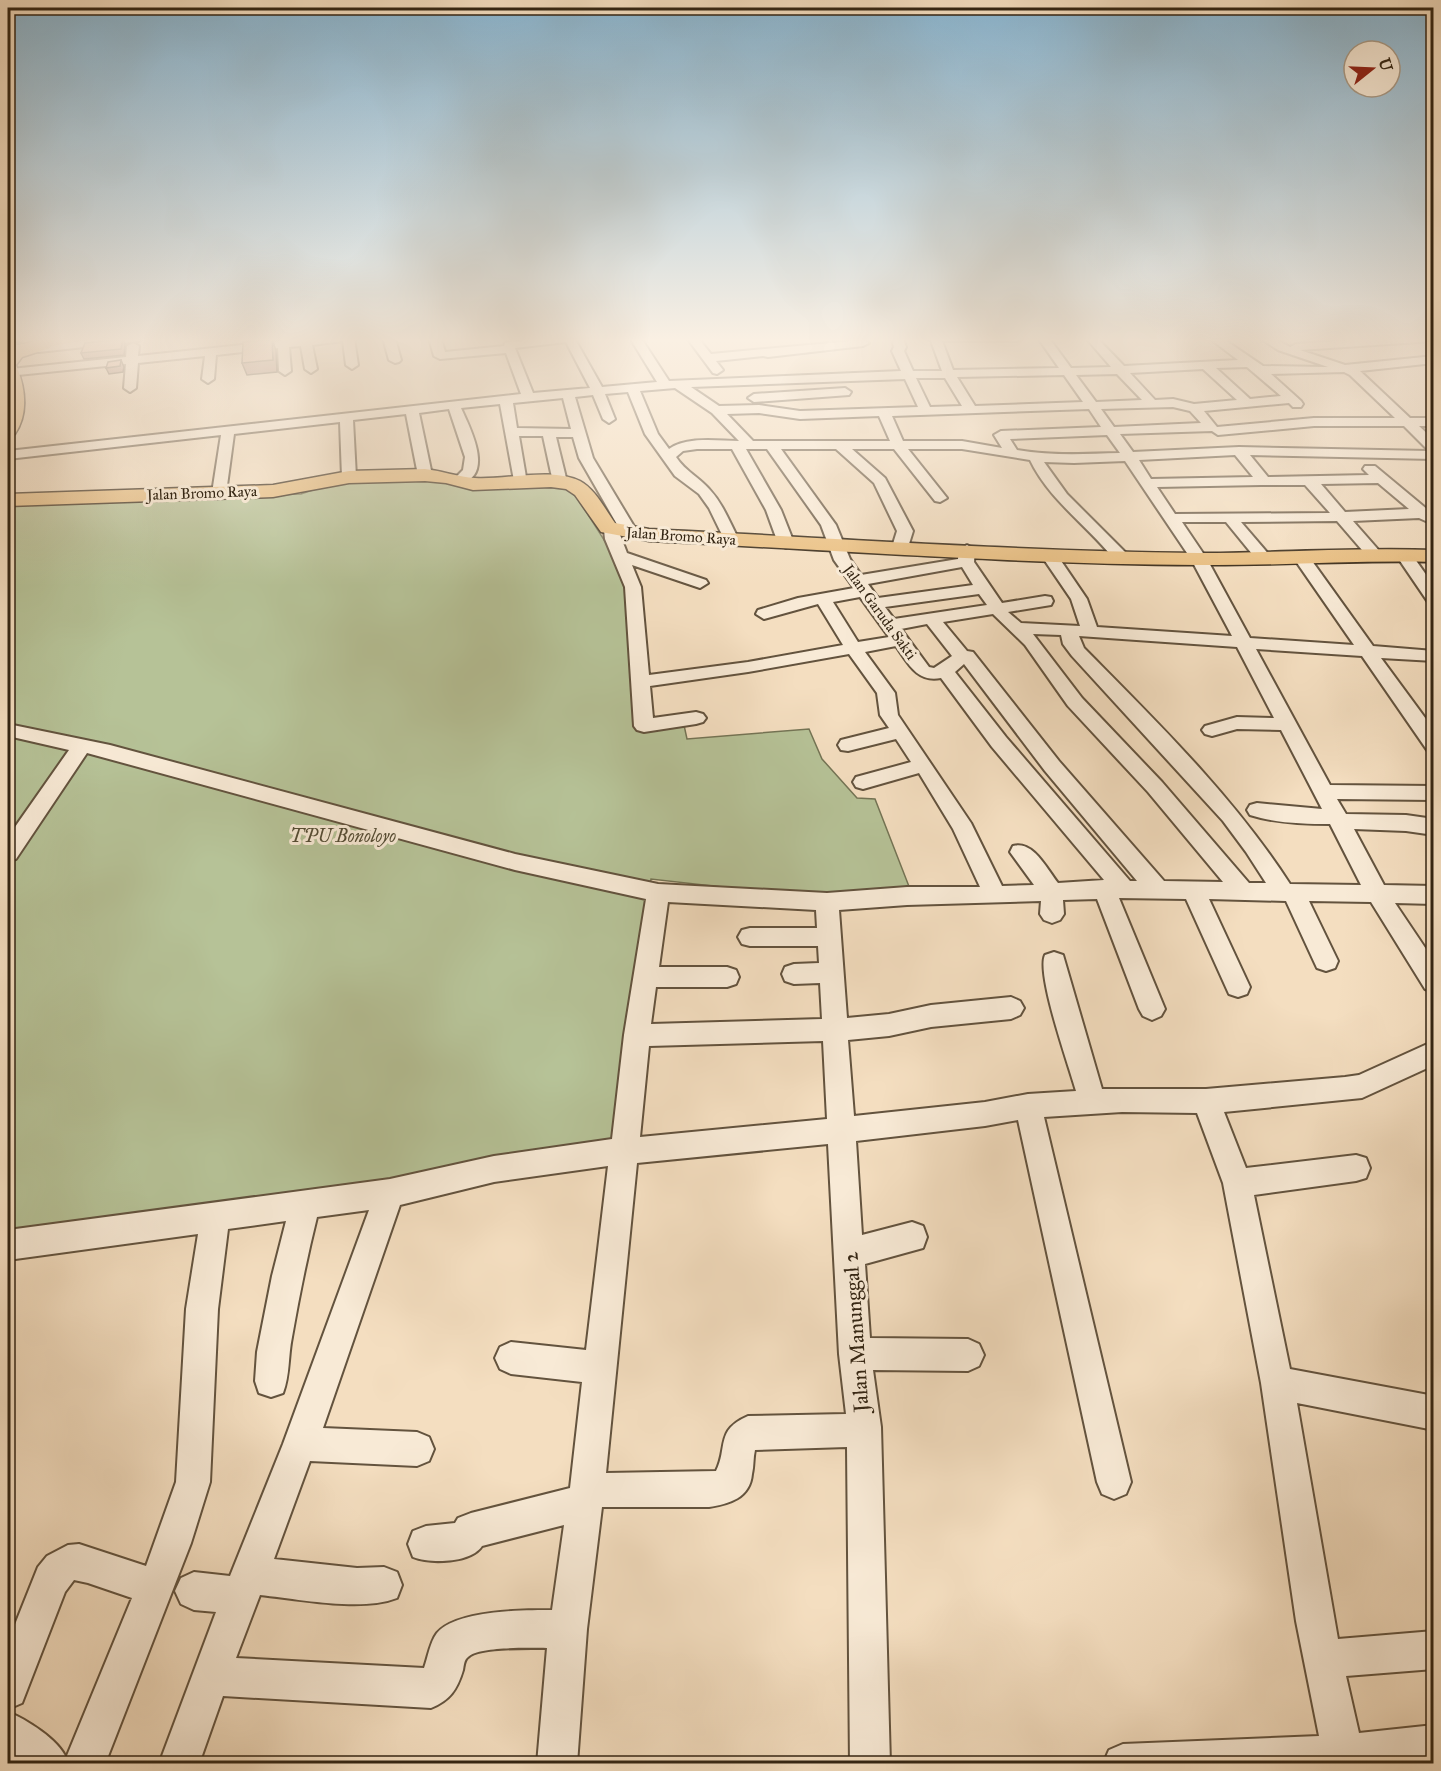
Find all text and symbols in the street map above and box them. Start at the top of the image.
north arrow [1342,39,1402,99]
text: U [1375,56,1397,74]
street label: Jalan Bromo Raya [145,482,258,505]
street label: Jalan Bromo Raya [623,523,737,550]
street label: Jalan Garuda Sakti [837,559,921,664]
park label: TPU Bonoloyo [290,825,396,847]
street label: Jalan Manunggal 2 [837,1250,875,1415]

